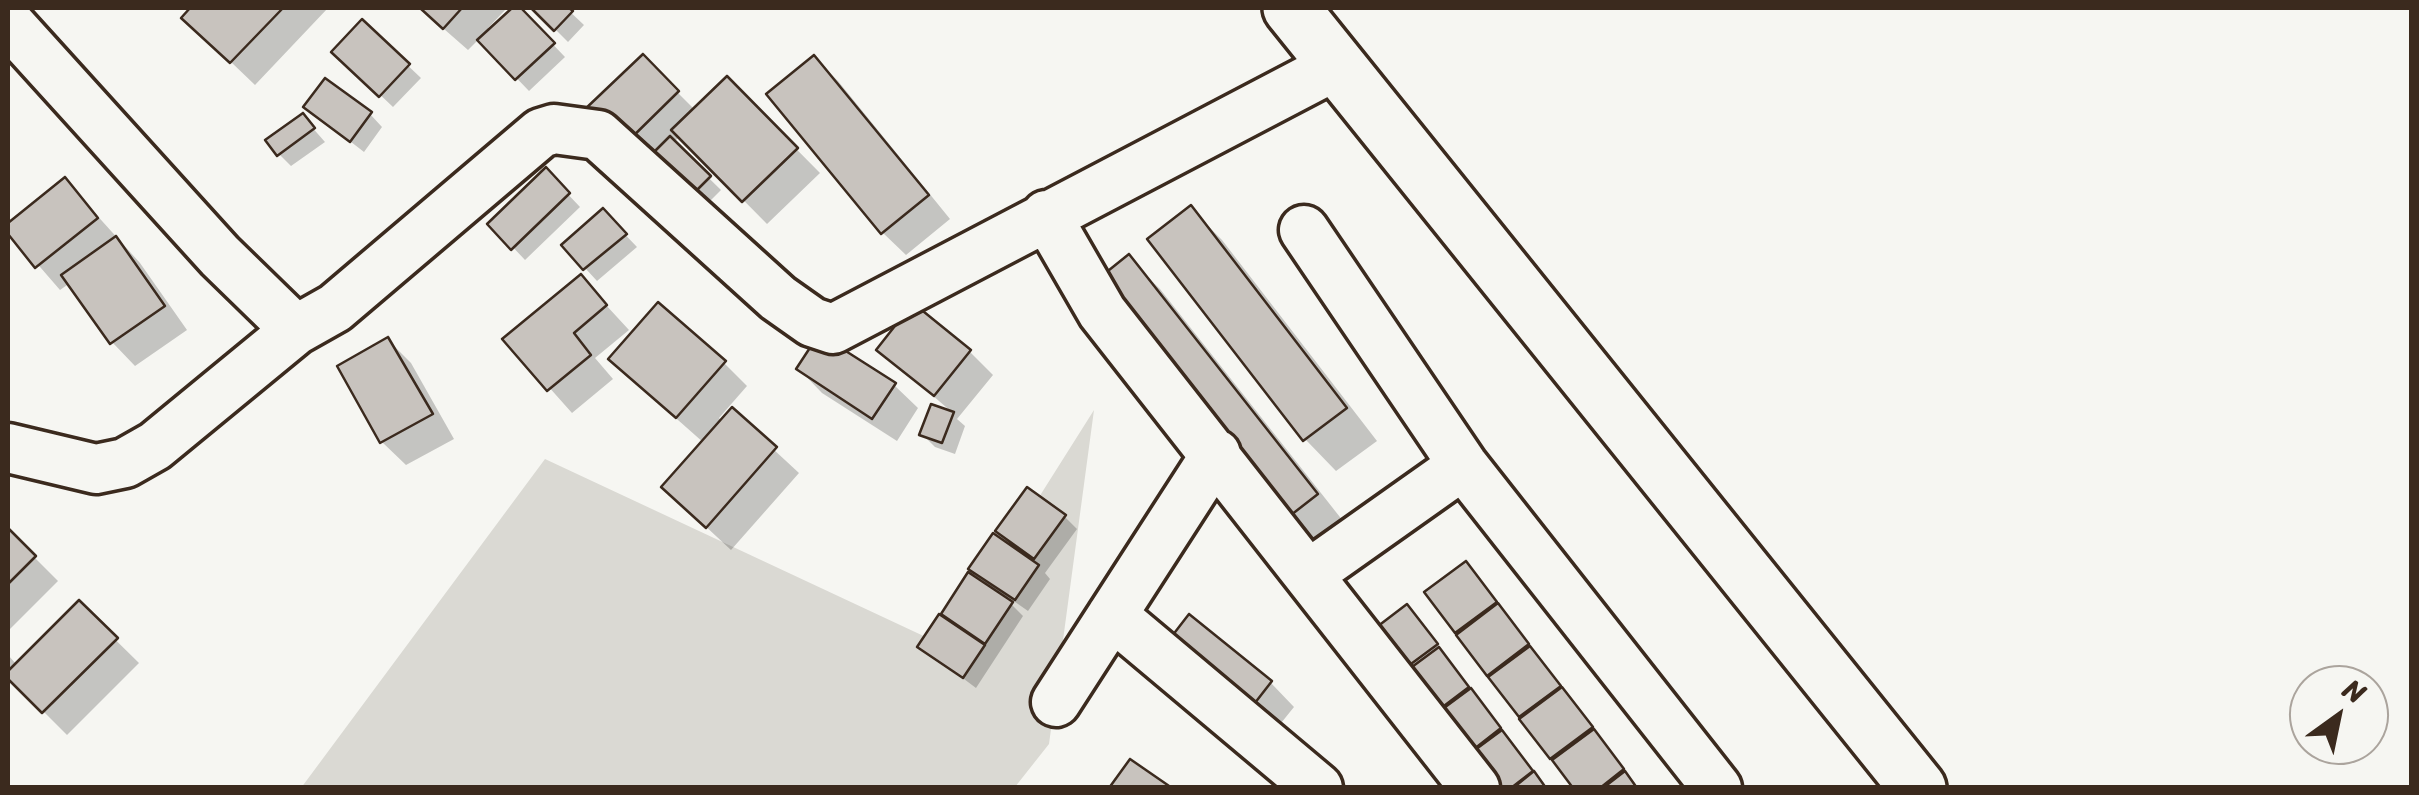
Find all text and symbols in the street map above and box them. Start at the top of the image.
north arrow [2289,665,2389,765]
text: N [2333,665,2376,717]

